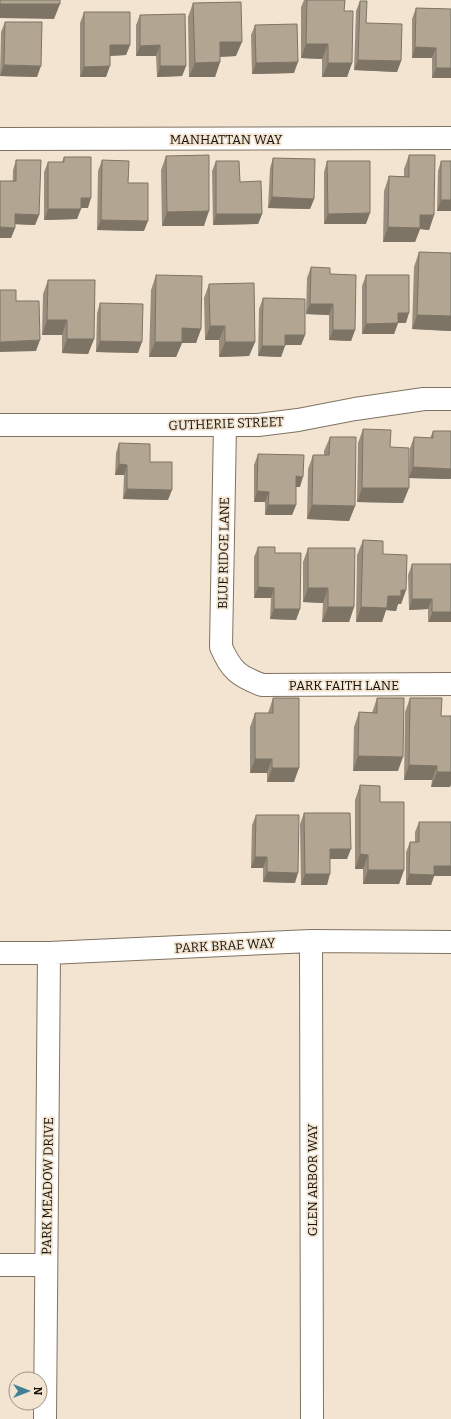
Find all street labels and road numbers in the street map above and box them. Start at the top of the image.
street label: MANHATTAN WAY [170,132,283,147]
street label: GUTHERIE STREET [168,414,284,433]
street label: BLUE RIDGE LANE [215,497,232,609]
street label: PARK FAITH LANE [289,678,399,693]
street label: PARK BRAE WAY [174,935,276,956]
street label: PARK MEADOW DRIVE [39,1117,56,1255]
street label: GLEN ARBOR WAY [305,1123,320,1236]

